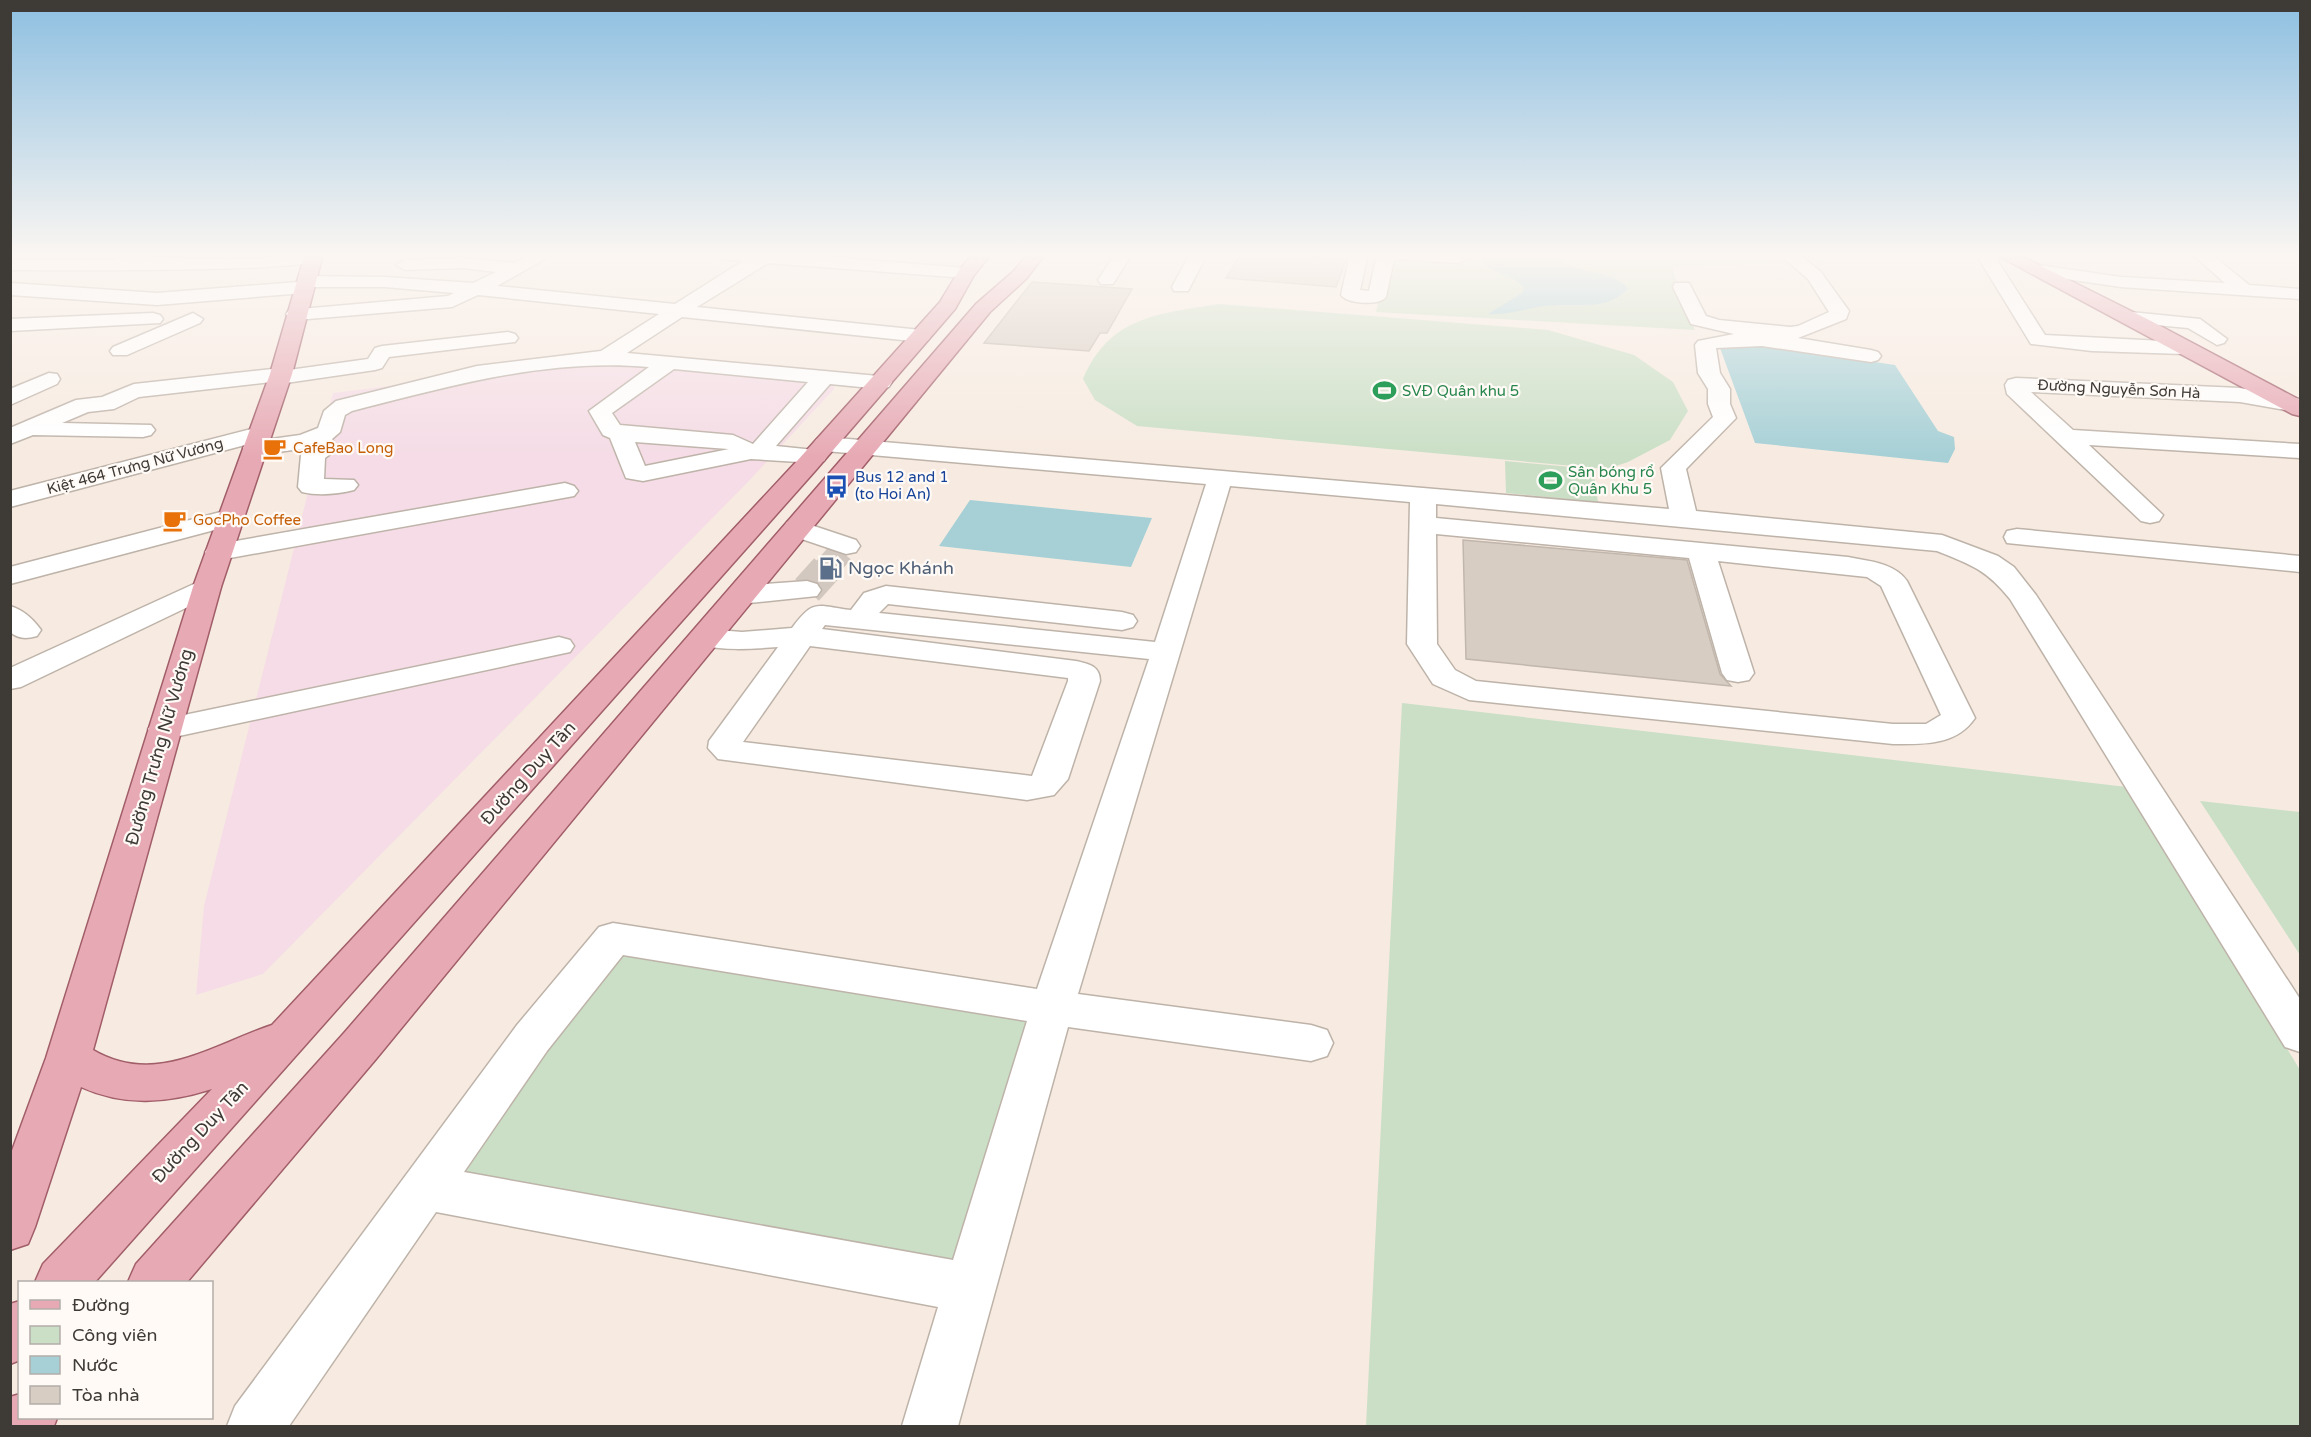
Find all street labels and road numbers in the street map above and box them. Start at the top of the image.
street label: Đường Nguyễn Sơn Hà [2037,376,2201,402]
street label: Kiệt 464 Trưng Nữ Vương [45,434,225,498]
street label: Đường Trưng Nữ Vương [120,646,198,848]
street label: Đường Duy Tân [476,717,580,829]
street label: Đường Duy Tân [147,1076,253,1188]

